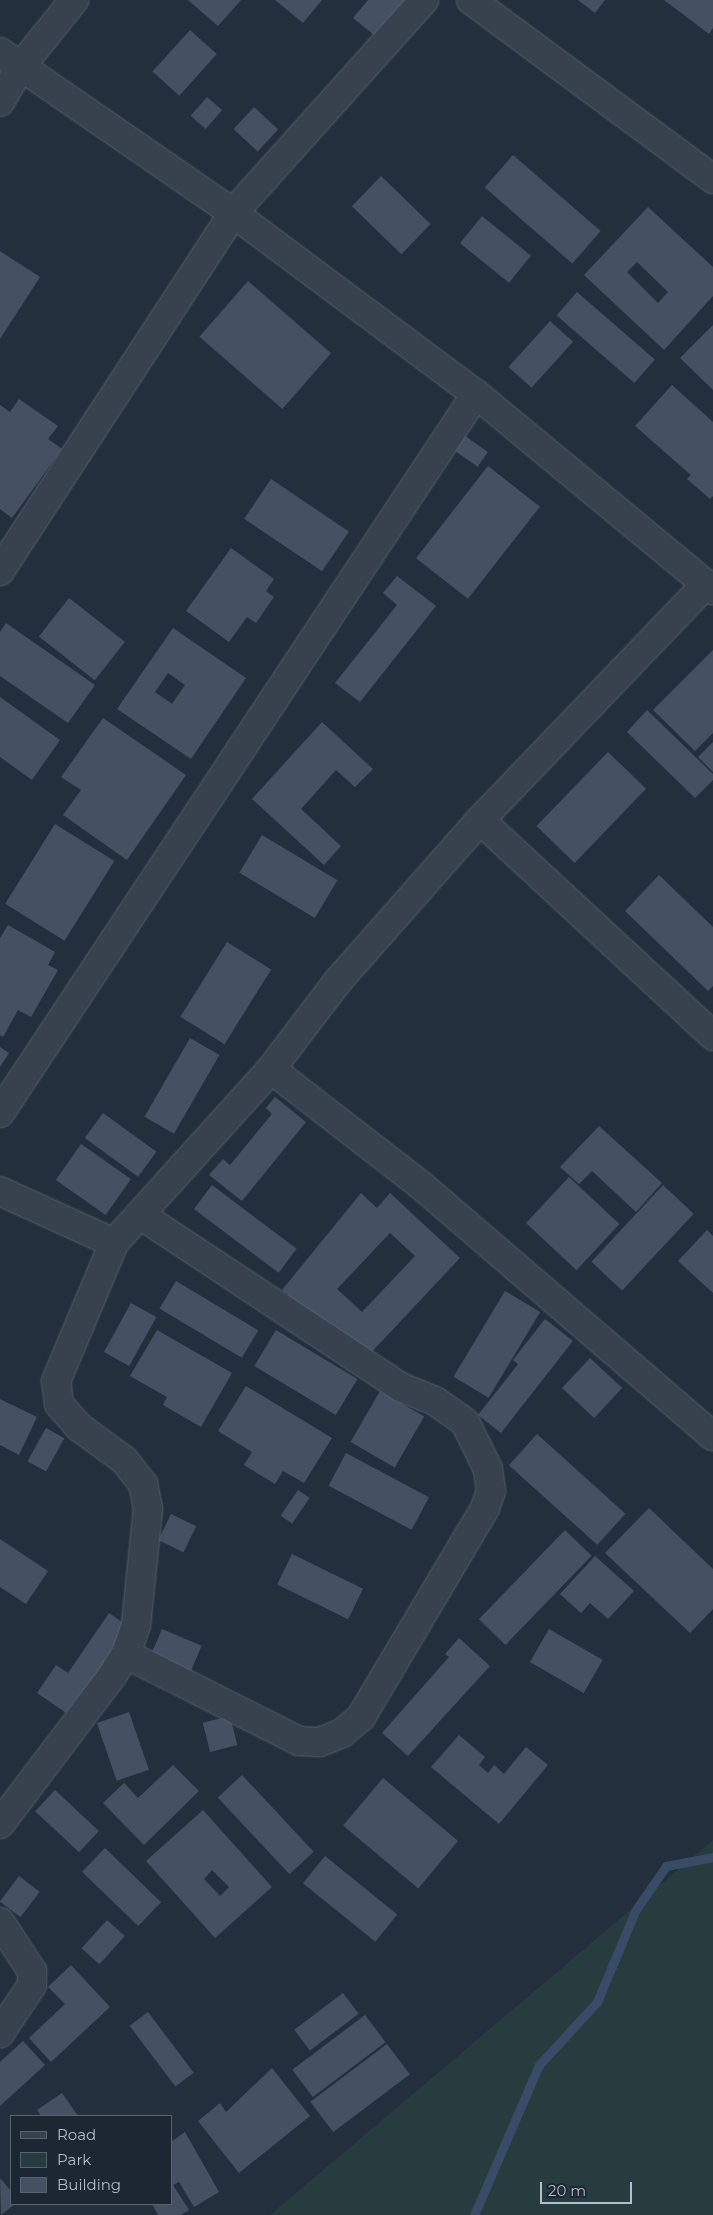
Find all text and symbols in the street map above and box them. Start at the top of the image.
legend [10,2115,172,2205]
text: Road [57,2125,96,2144]
text: Park [57,2150,91,2169]
scale bar [543,2172,636,2204]
text: Building [57,2175,121,2194]
text: 20 m [548,2181,586,2200]

